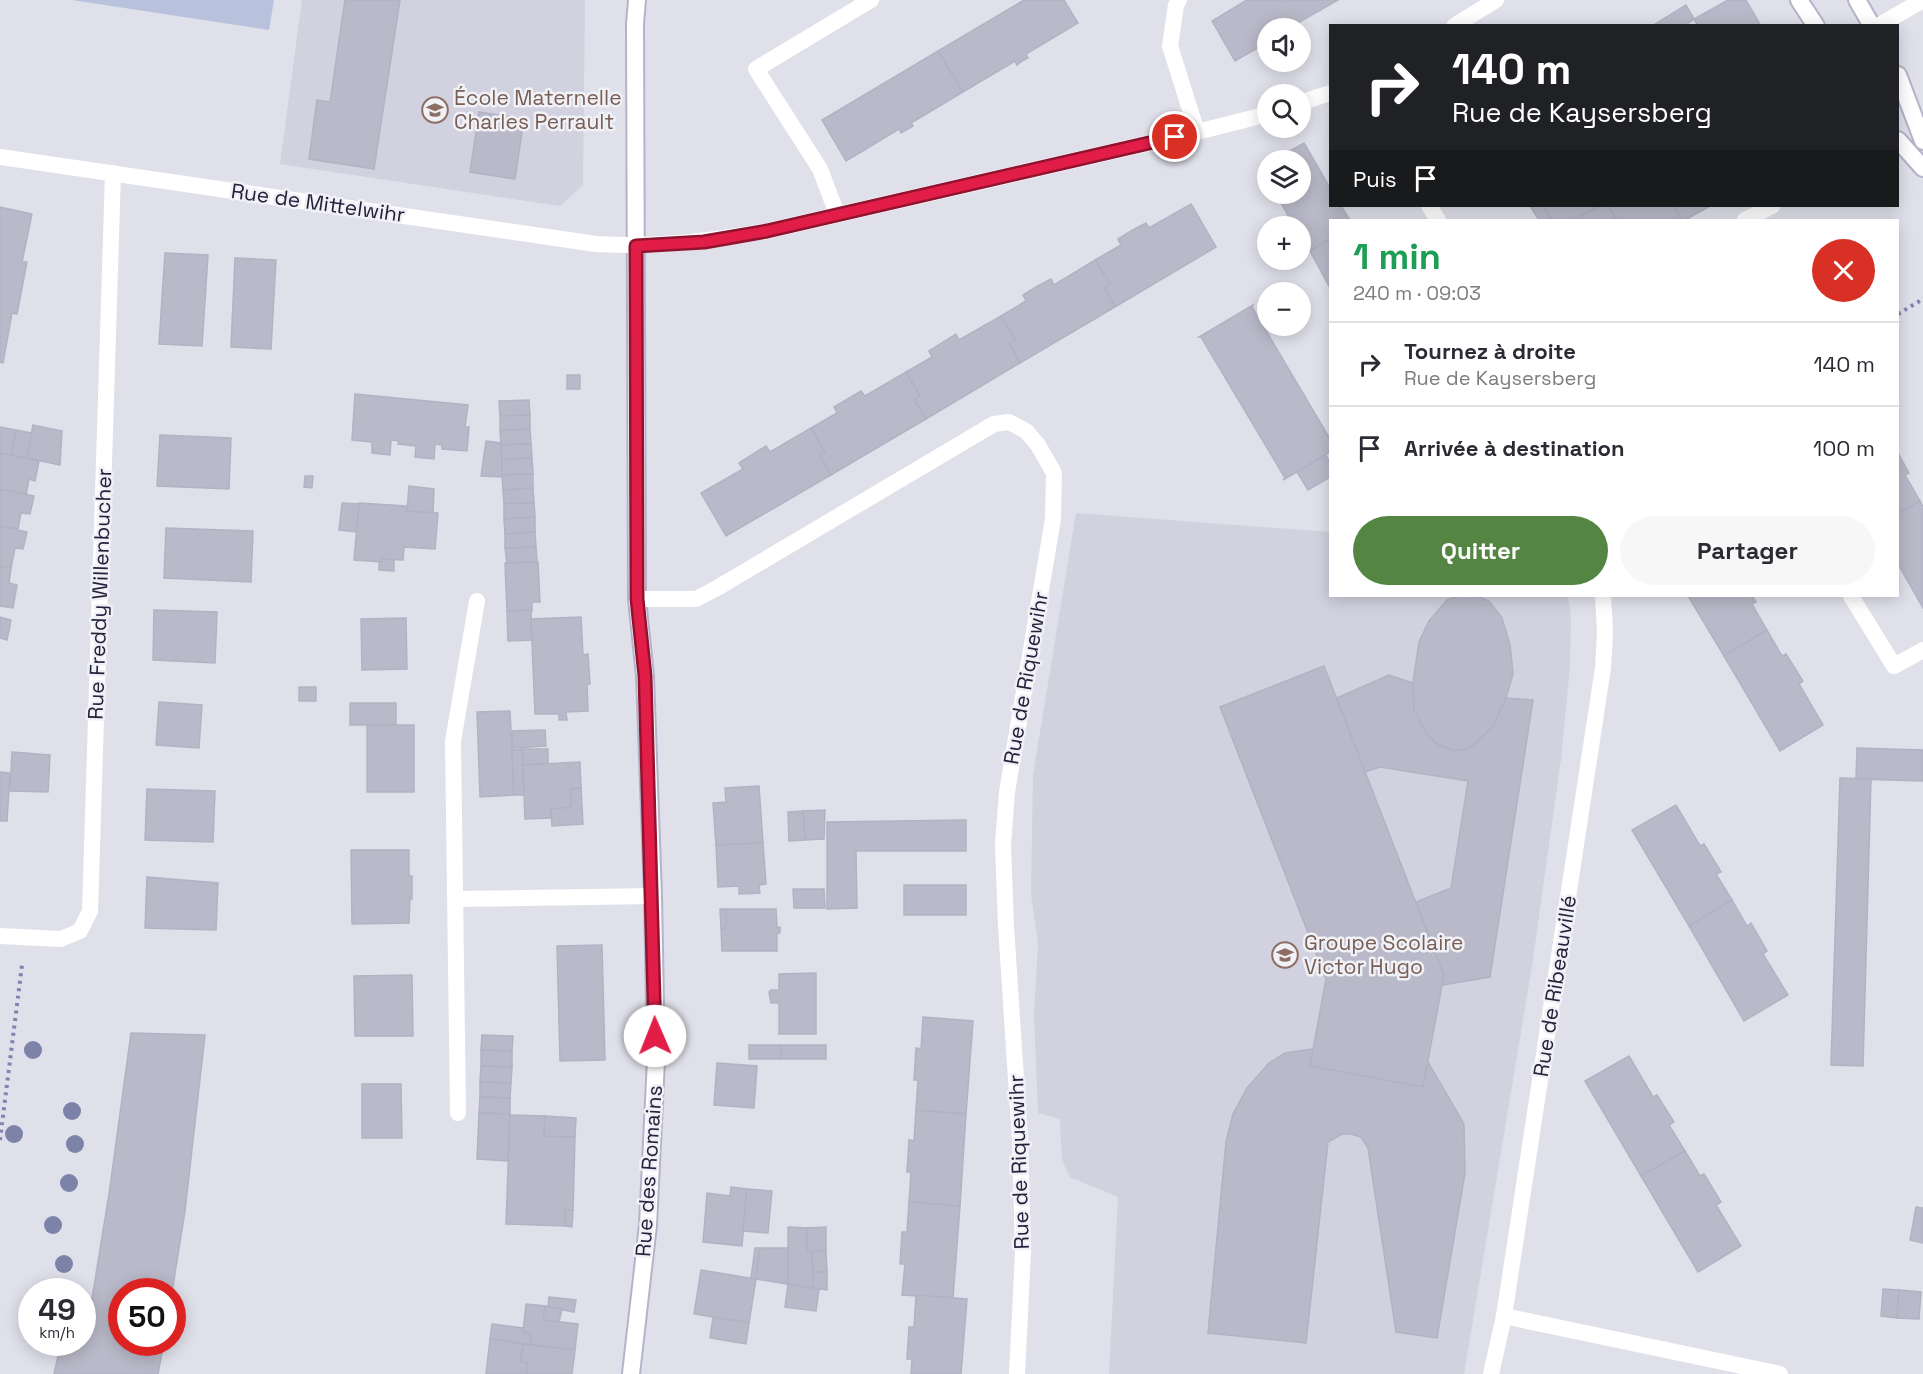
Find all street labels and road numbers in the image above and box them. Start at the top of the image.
street label: Rue de Mittelwihr [229,177,407,228]
street label: Rue Freddy Willenbucher [82,468,117,720]
street label: Rue de Riquewihr [997,589,1054,766]
street label: Rue de Ribeauvillé [1527,893,1582,1079]
street label: Rue de Riquewihr [1002,1074,1035,1250]
street label: Rue des Romains [629,1084,668,1258]

